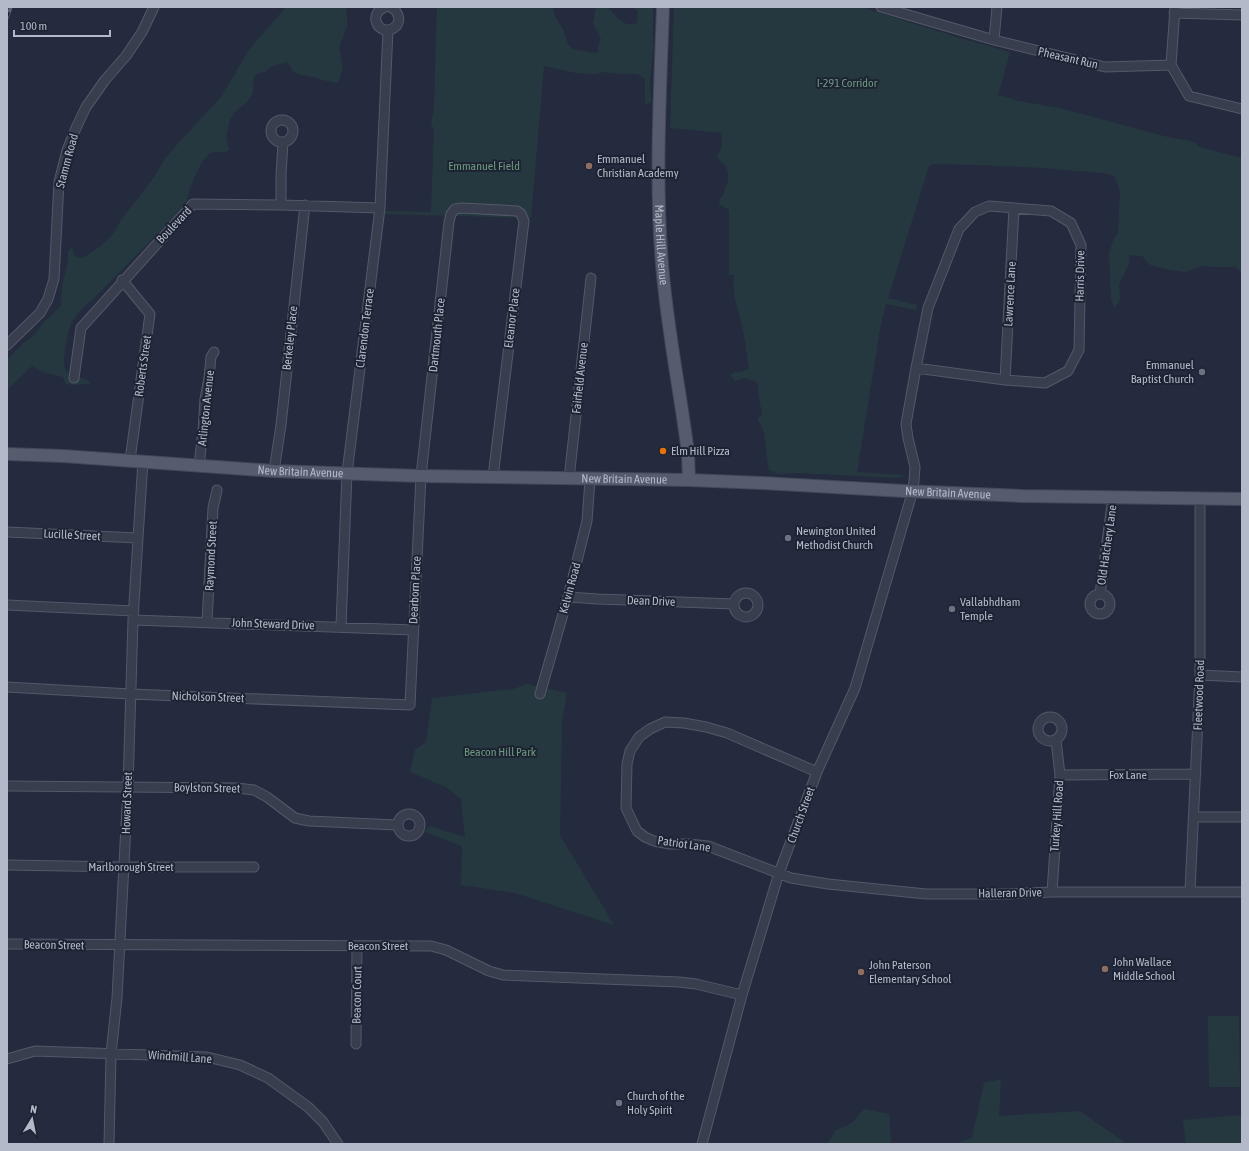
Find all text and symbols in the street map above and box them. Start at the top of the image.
scale bar [14,12,110,38]
text: 100 m [20,19,47,33]
street label: Pheasant Run [1037,44,1099,72]
park label: I-291 Corridor [817,76,878,90]
street label: Stamm Road [53,132,81,190]
place label: Emmanuel Christian Academy [597,152,679,180]
park label: Emmanuel Field [448,159,520,173]
marker: Emmanuel Christian Academy [584,161,594,171]
street label: Boulevard [153,204,195,246]
street label: Maple Hill Avenue [652,204,671,286]
street label: Harris Drive [1073,250,1087,302]
street label: Lawrence Lane [1001,261,1019,327]
street label: Clarendon Terrace [353,287,377,369]
street label: Eleanor Place [501,287,523,349]
street label: Dartmouth Place [426,297,448,373]
street label: Berkeley Place [280,305,300,371]
street label: Roberts Street [132,334,154,398]
street label: Fairfield Avenue [569,342,591,414]
place label: Emmanuel Baptist Church [1131,358,1195,386]
marker: Emmanuel Baptist Church [1197,367,1207,377]
street label: Arlington Avenue [195,369,217,447]
place label: Elm Hill Pizza [671,444,730,458]
marker: Elm Hill Pizza [658,446,668,456]
street label: New Britain Avenue [257,463,344,480]
street label: New Britain Avenue [581,471,667,487]
street label: New Britain Avenue [905,484,991,502]
street label: Old Hatchery Lane [1094,504,1120,586]
street label: Raymond Street [202,520,220,591]
place label: Newington United Methodist Church [796,524,876,552]
street label: Lucille Street [43,527,102,544]
marker: Newington United Methodist Church [783,533,793,543]
street label: Dearborn Place [406,556,424,624]
street label: Kelvin Road [556,561,584,615]
street label: Dean Drive [627,593,675,609]
place label: Vallabhdham Temple [960,595,1020,623]
marker: Vallabhdham Temple [947,604,957,614]
street label: John Steward Drive [231,616,315,632]
street label: Fleetwood Road [1191,659,1207,731]
street label: Nicholson Street [171,689,245,705]
park label: Beacon Hill Park [464,745,537,759]
street label: Fox Lane [1109,768,1147,782]
street label: Howard Street [119,771,135,834]
street label: Boylston Street [174,780,241,796]
street label: Turkey Hill Road [1048,780,1066,852]
street label: Church Street [784,784,818,845]
street label: Patriot Lane [657,833,711,855]
street label: Marlborough Street [88,860,174,874]
street label: Halleran Drive [978,885,1042,901]
street label: Beacon Street [24,937,85,953]
street label: Beacon Street [348,939,409,953]
place label: John Wallace Middle School [1113,955,1176,983]
place label: John Paterson Elementary School [869,958,952,986]
marker: John Wallace Middle School [1100,964,1110,974]
street label: Beacon Court [349,965,365,1024]
marker: John Paterson Elementary School [856,967,866,977]
street label: Windmill Lane [148,1048,212,1066]
place label: Church of the Holy Spirit [627,1089,685,1117]
marker: Church of the Holy Spirit [614,1098,624,1108]
north arrow [12,1099,52,1139]
text: N [29,1103,38,1116]

